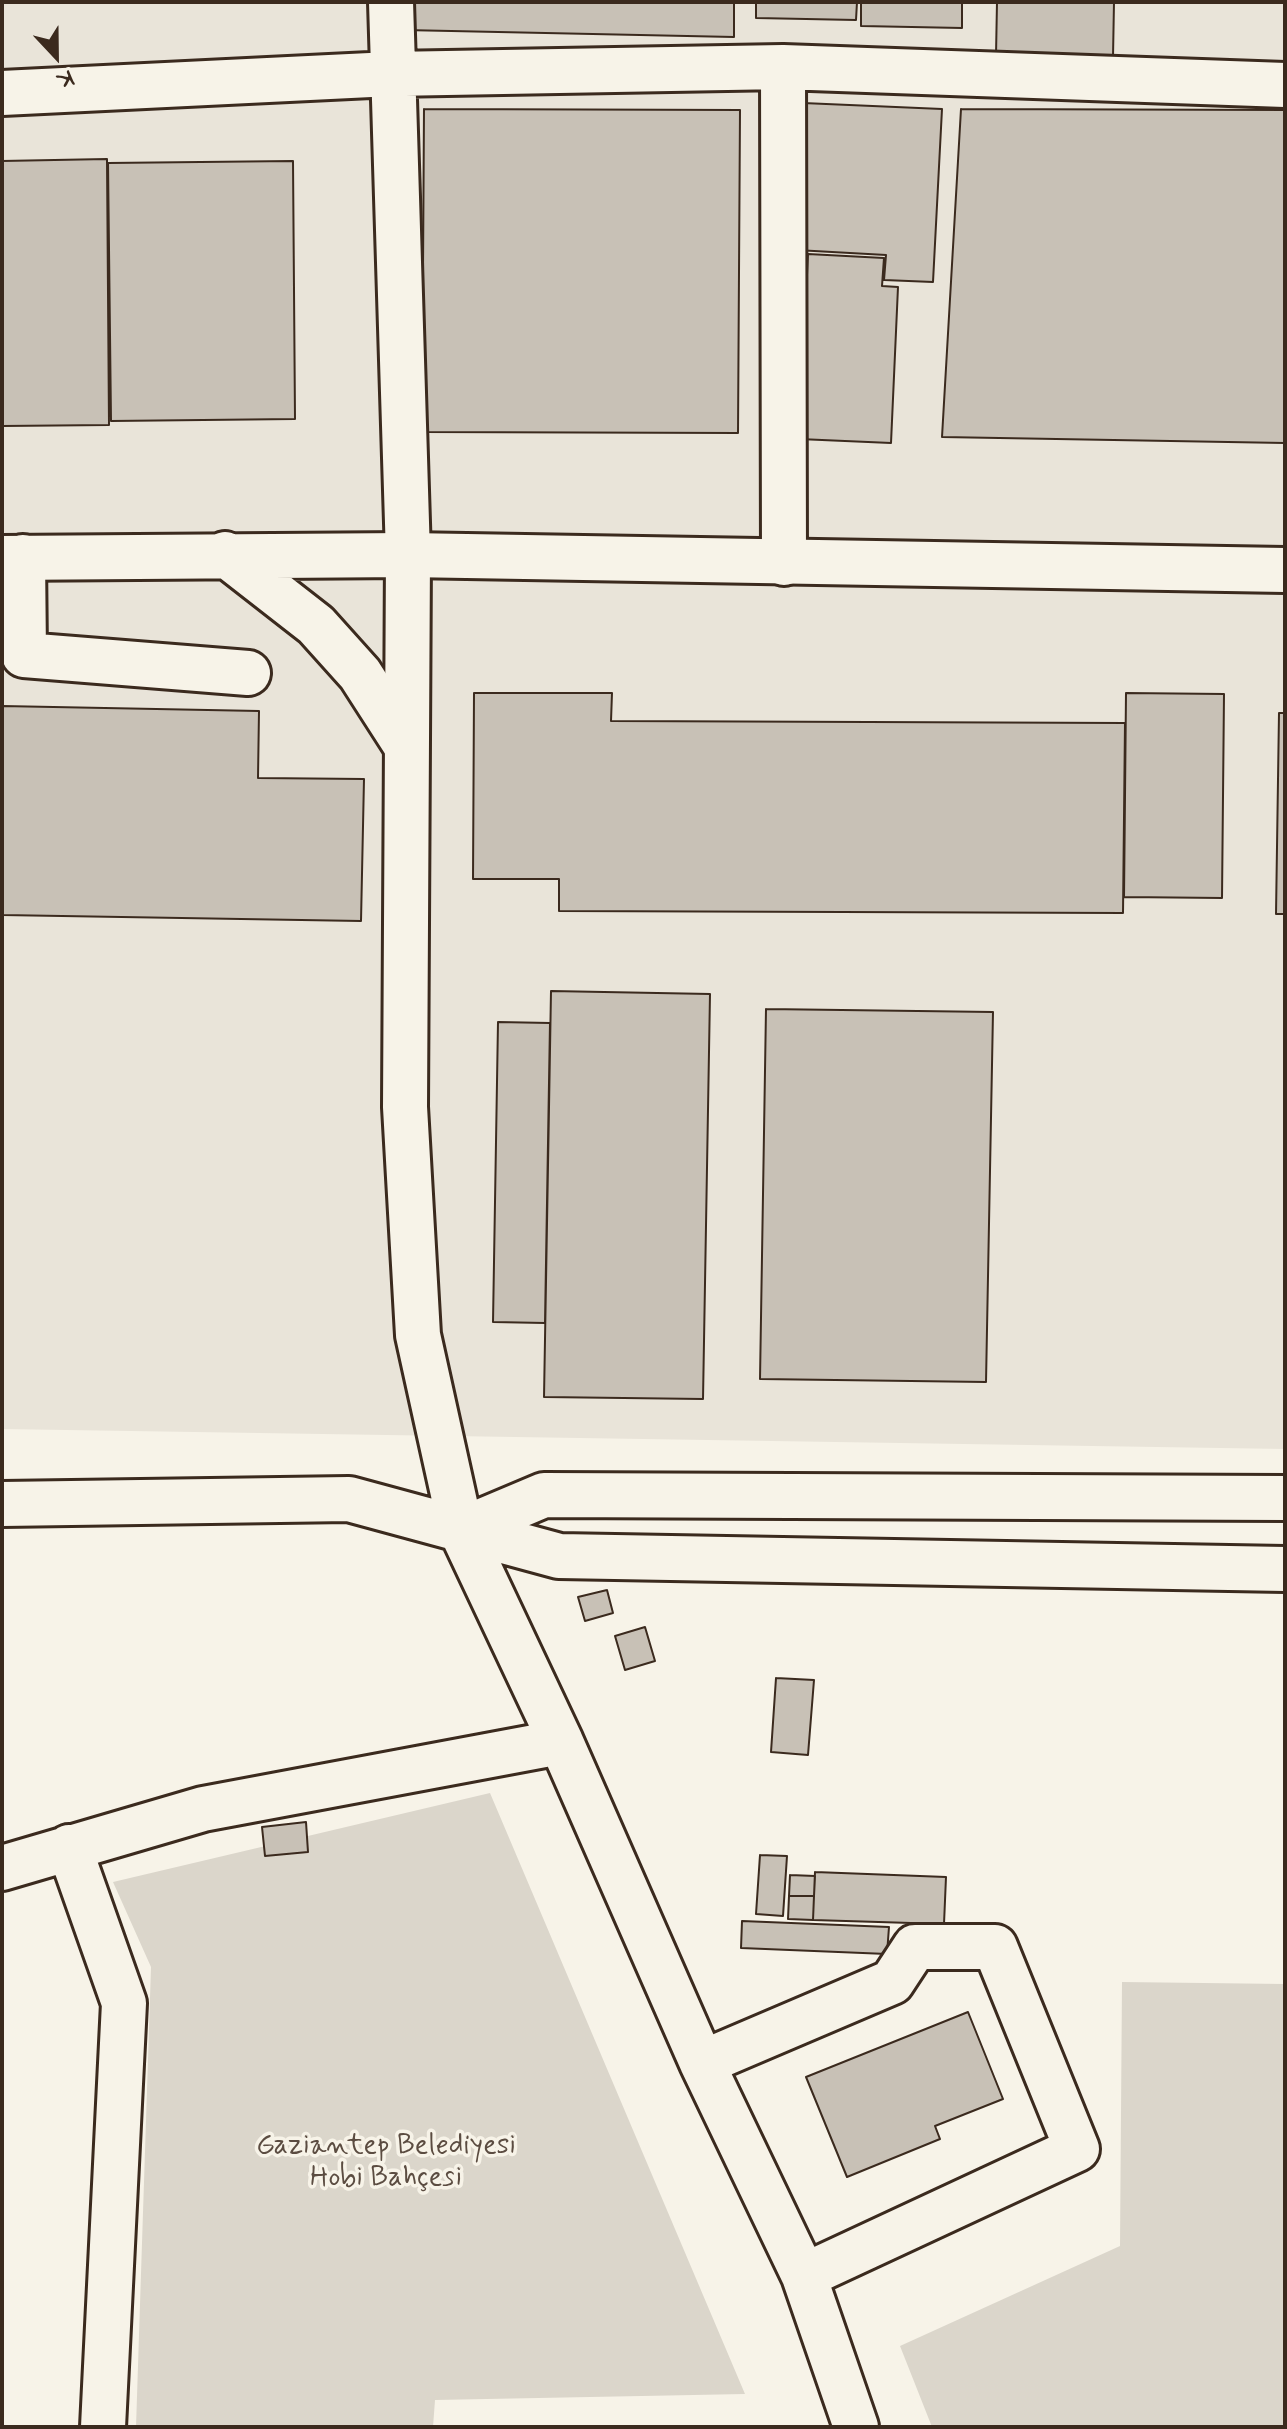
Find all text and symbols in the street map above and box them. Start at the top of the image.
north arrow [16,16,96,96]
text: K [53,62,77,94]
park label: Gaziantep Belediyesi Hobi Bahçesi [256,2130,516,2196]

